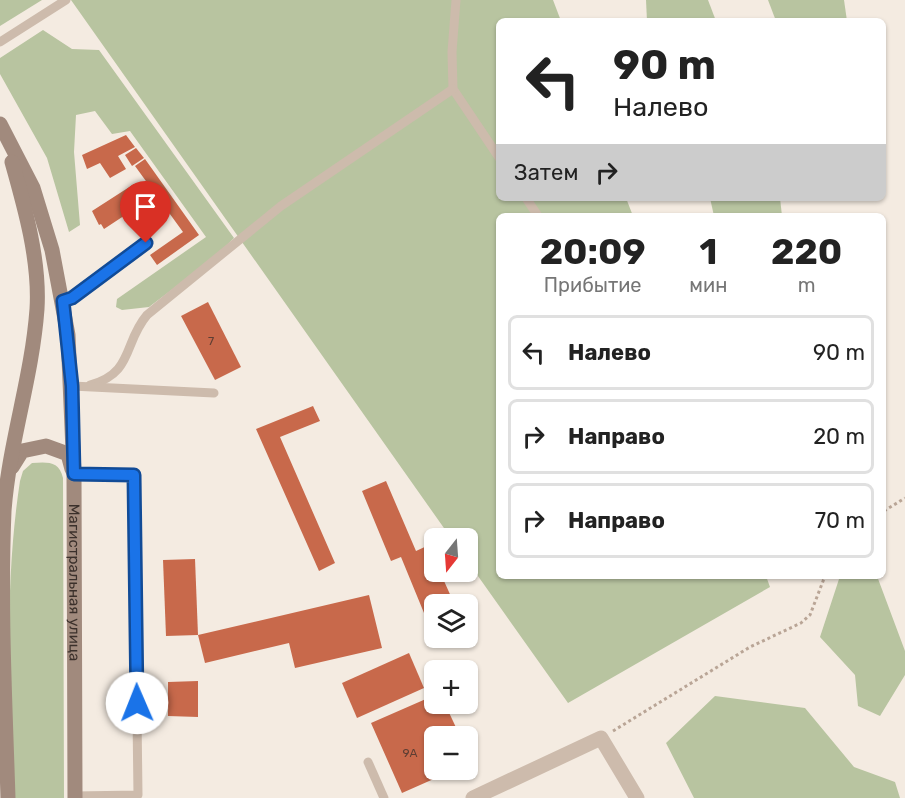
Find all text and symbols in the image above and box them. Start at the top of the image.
text: 90 m [613,40,716,90]
icon: left [514,42,592,120]
text: Налево [613,91,709,123]
icon: right [590,156,623,189]
text: Затем [514,159,578,186]
pin [120,181,171,243]
icon: arrive [129,190,162,223]
text: 20:09 [540,230,646,273]
text: 1 [699,230,717,273]
text: 220 [771,230,842,273]
text: Прибытие [544,273,642,297]
text: мин [689,273,727,297]
text: m [798,273,816,297]
house number: 7 [208,334,214,348]
icon: left [517,336,550,369]
text: Налево [568,339,651,366]
text: 90 m [813,339,865,366]
icon: right [517,420,550,453]
text: Направо [568,423,665,450]
text: 20 m [813,423,865,450]
street label: Магистральная улица [65,504,84,661]
icon: right [517,504,550,537]
text: Направо [568,507,665,534]
text: 70 m [815,507,865,534]
north arrow [424,528,478,582]
map controls [424,528,478,780]
button: layers [424,594,478,648]
button: + [424,660,478,714]
position arrow [105,671,169,735]
button: − [424,726,478,780]
house number: 9А [402,746,418,760]

